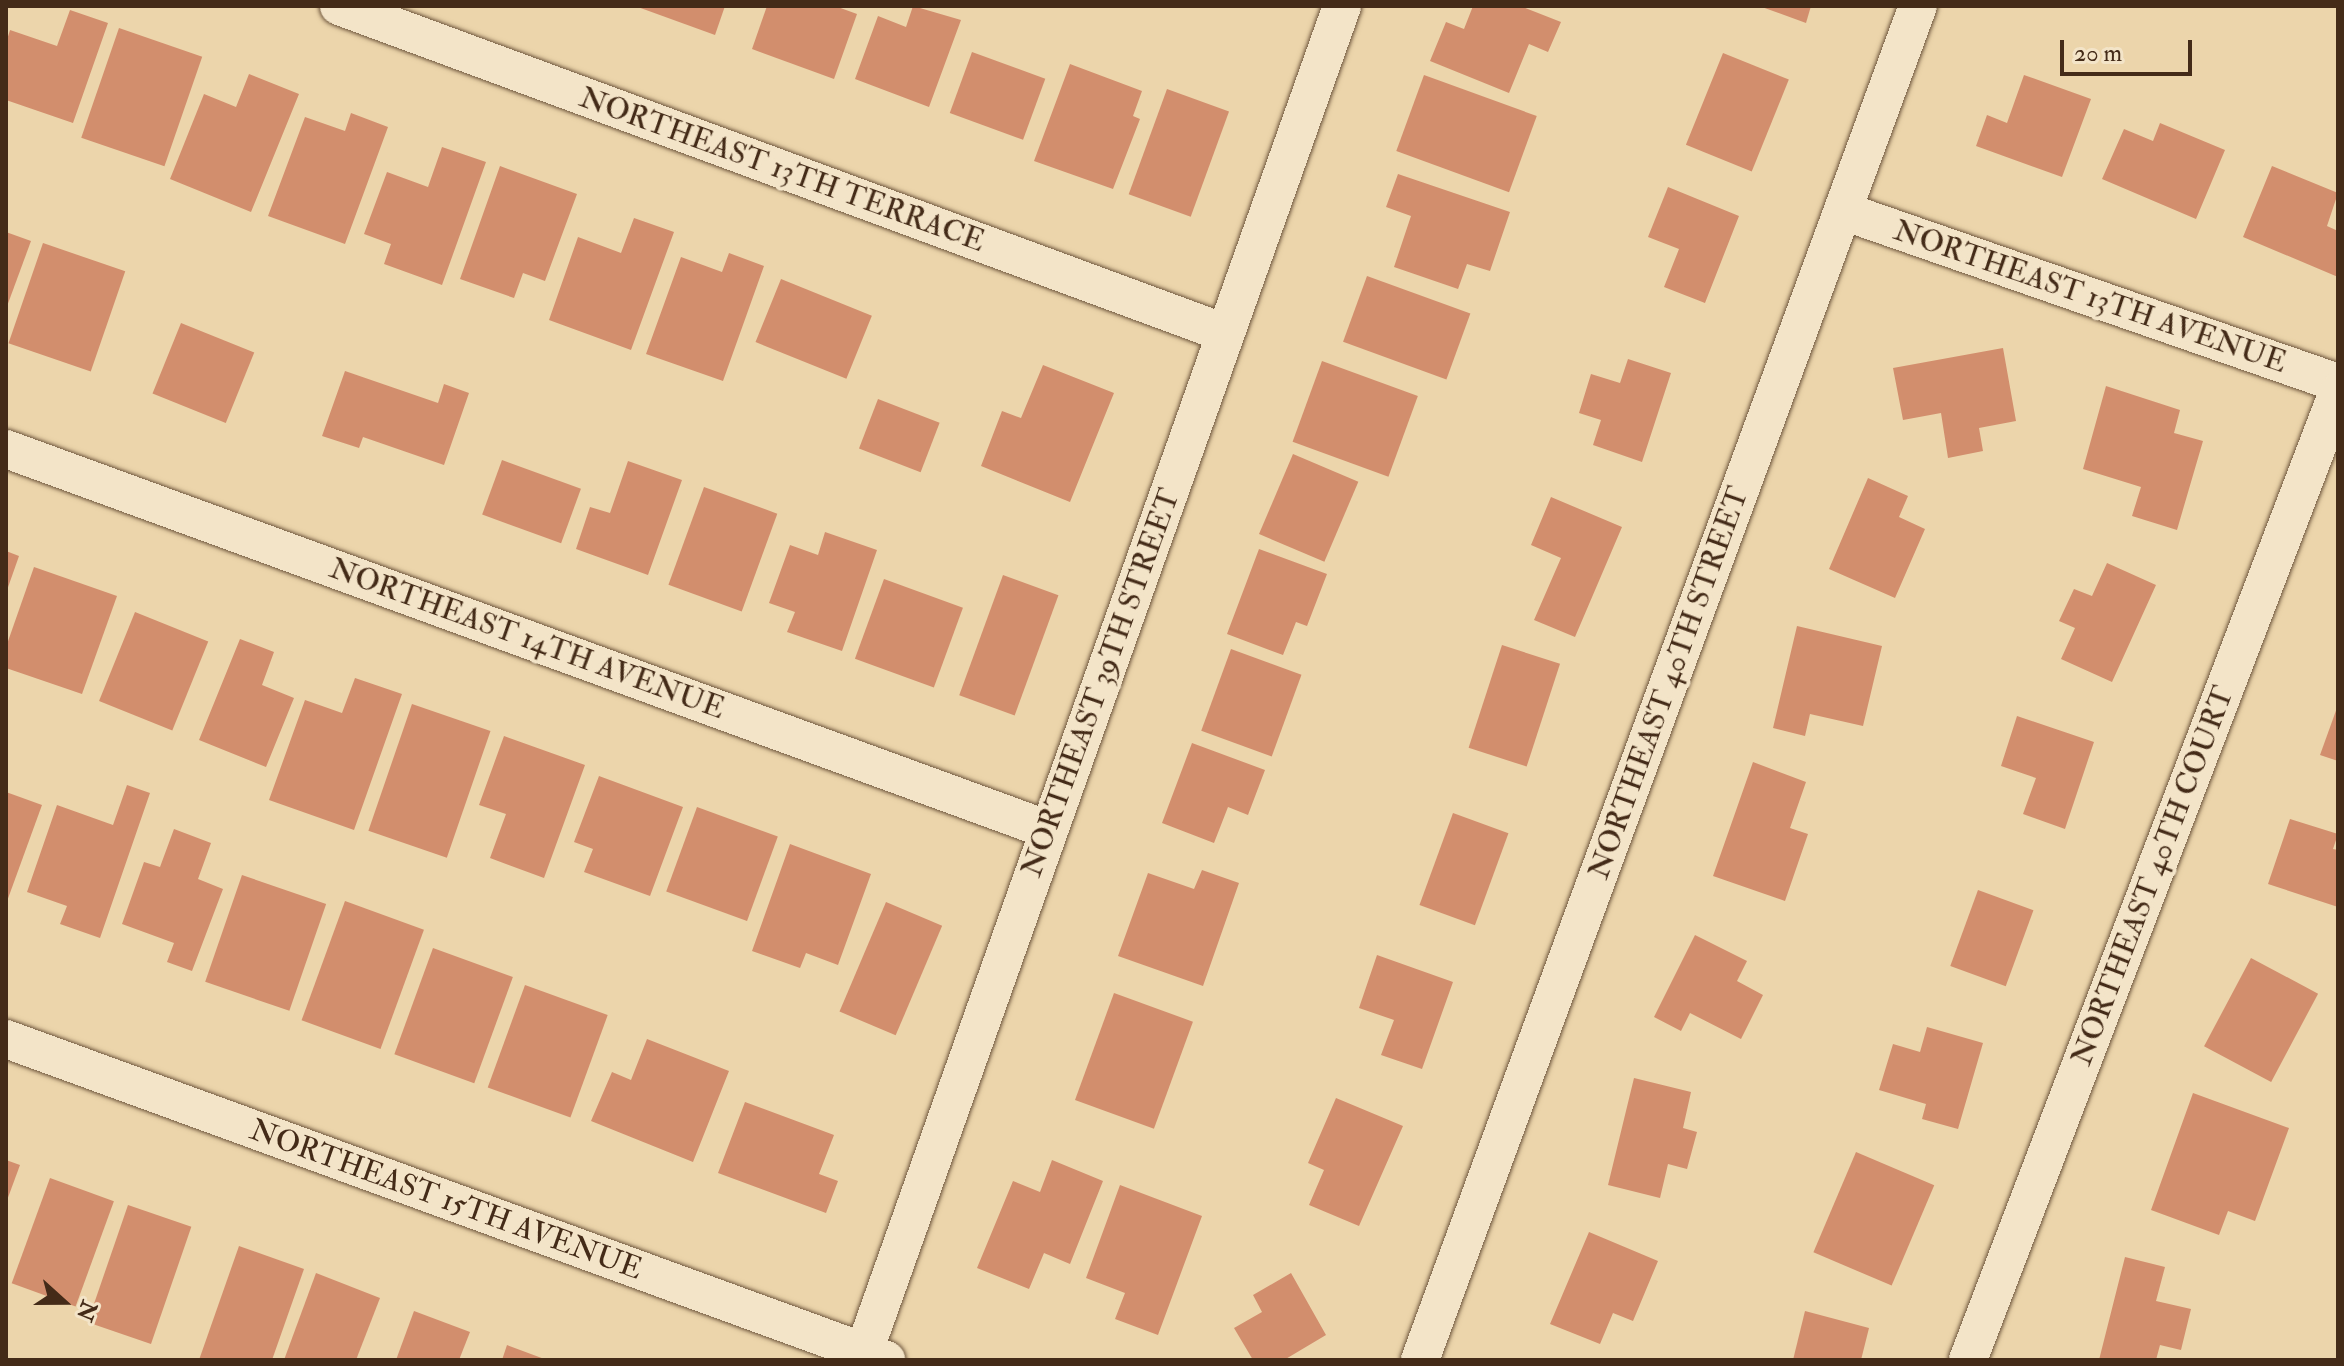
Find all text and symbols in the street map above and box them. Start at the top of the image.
scale bar [2064,24,2196,74]
text: 20 m [2074,38,2122,69]
street label: NORTHEAST 13TH TERRACE [574,80,990,260]
street label: NORTHEAST 13TH AVENUE [1889,213,2291,381]
street label: NORTHEAST 40TH STREET [1581,482,1757,884]
street label: NORTHEAST 39TH STREET [1014,484,1188,882]
street label: NORTHEAST 14TH AVENUE [325,551,729,727]
street label: NORTHEAST 40TH COURT [2064,681,2242,1071]
street label: NORTHEAST 15TH AVENUE [245,1112,647,1288]
north arrow [24,1262,104,1342]
text: N [70,1296,103,1325]

